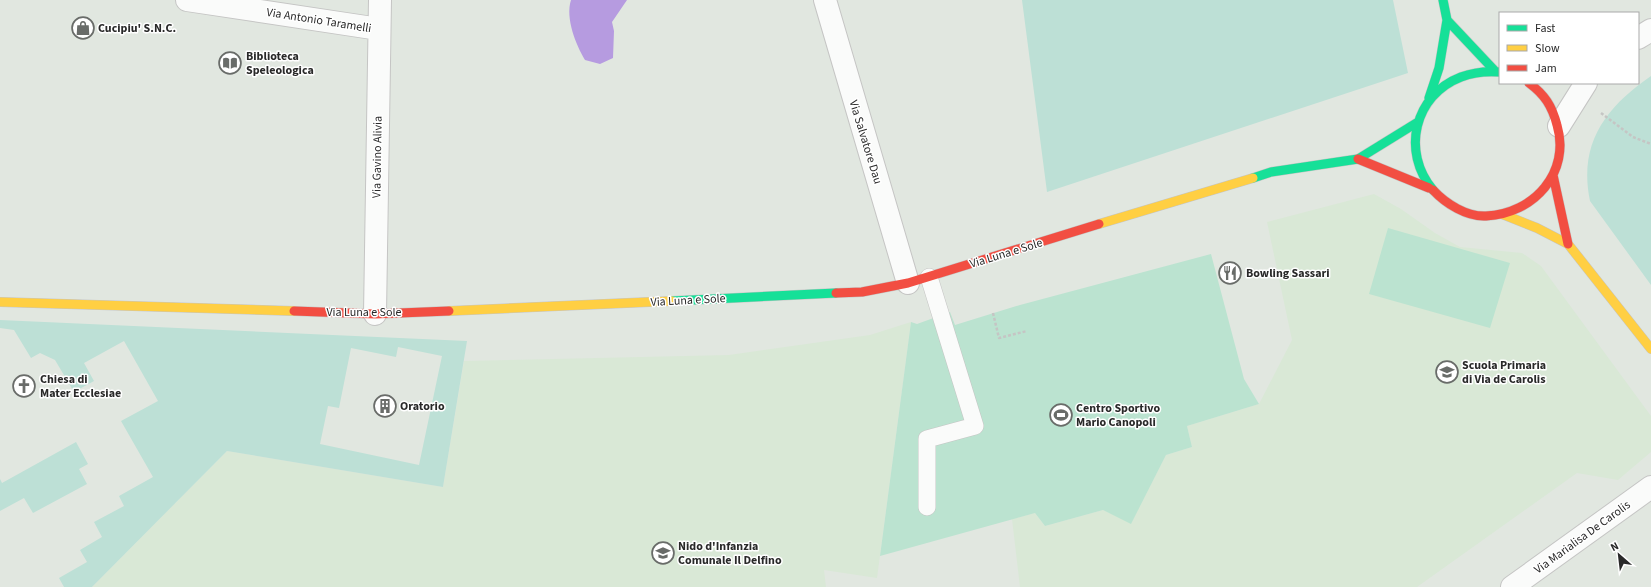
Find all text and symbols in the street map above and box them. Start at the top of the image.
street label: Via Antonio Taramelli [265,4,373,37]
legend [1499,12,1639,84]
shop icon: Cucipiu' S.N.C. [70,15,96,41]
place label: Cucipiu' S.N.C. [98,20,176,37]
text: Fast [1535,20,1555,37]
text: Slow [1535,40,1560,57]
place label: Biblioteca Speleologica [246,48,314,79]
library icon: Biblioteca Speleologica [217,50,243,76]
text: Jam [1535,60,1557,77]
street label: Via Salvatore Dau [845,98,886,186]
street label: Via Gavino Alivia [368,116,387,198]
street label: Via Luna e Sole [968,234,1045,273]
restaurant icon: Bowling Sassari [1217,260,1243,286]
place label: Bowling Sassari [1246,265,1330,282]
street label: Via Luna e Sole [650,290,726,311]
street label: Via Luna e Sole [326,304,402,321]
place label: Scuola Primaria di Via de Carolis [1462,357,1546,388]
school or university icon: Scuola Primaria di Via de Carolis [1434,359,1460,385]
place label: Chiesa di Mater Ecclesiae [40,371,121,402]
church icon: Chiesa di Mater Ecclesiae [11,373,37,399]
building icon: Oratorio [372,393,398,419]
place label: Oratorio [400,398,445,415]
place label: Centro Sportivo Mario Canopoli [1076,400,1160,431]
sports icon: Centro Sportivo Mario Canopoli [1048,402,1074,428]
street label: Via Marialisa De Carolis [1531,497,1634,578]
north arrow [1599,535,1639,575]
place label: Nido d'Infanzia Comunale Il Delfino [678,538,782,569]
text: N [1608,538,1621,555]
school or university icon: Nido d'Infanzia Comunale Il Delfino [650,540,676,566]

